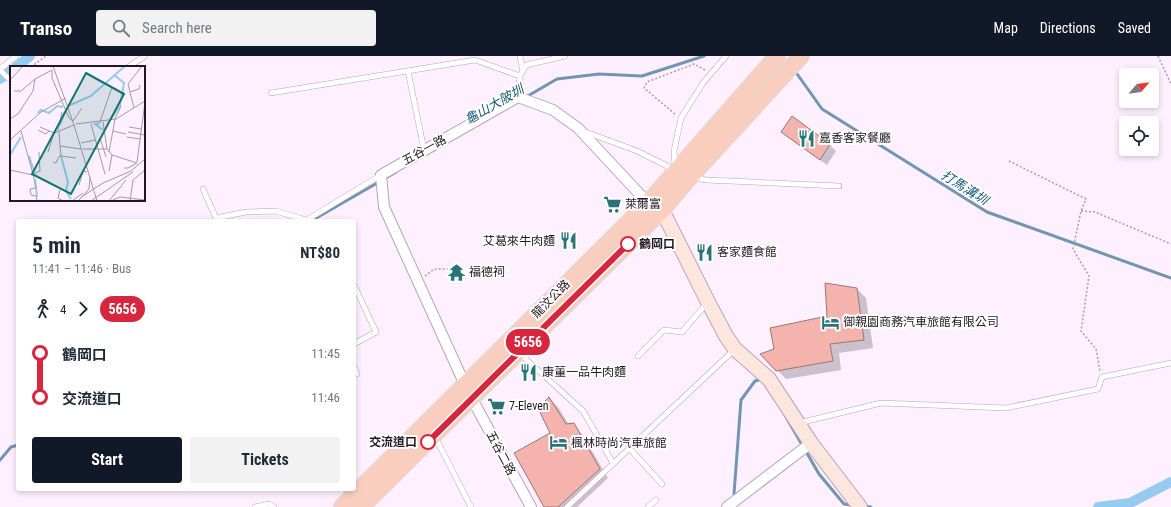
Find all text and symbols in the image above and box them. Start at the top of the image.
search box [96,10,376,46]
text: Transo [20,17,72,40]
icon: search [110,17,132,39]
text: Search here [142,19,212,37]
text: Map [994,20,1018,36]
text: Directions [1040,20,1096,36]
text: Saved [1118,20,1151,36]
inset map [10,66,145,201]
north arrow [1119,68,1159,108]
map controls [1119,68,1159,156]
water label: 龜山大陂圳 [462,81,528,127]
button: locate [1119,116,1159,156]
restaurant icon: 嘉香客家餐廳 [796,128,816,148]
place label: 嘉香客家餐廳 [819,131,891,145]
street label: 五谷一路 [400,132,448,168]
water label: 打馬溝圳 [939,167,992,209]
supermarket icon: 萊爾富 [602,194,622,214]
place label: 萊爾富 [625,197,661,211]
restaurant icon: 艾葛來牛肉麵 [558,231,578,251]
text: 5 min [32,233,81,258]
place label: 艾葛來牛肉麵 [483,234,555,248]
marker: 鶴岡口 [620,236,636,252]
place label: 鶴岡口 [639,237,675,251]
restaurant icon: 客家麵食館 [694,242,714,262]
text: NT$80 [300,244,340,262]
place label: 客家麵食館 [717,245,777,259]
text: 11:41 – 11:46 · Bus [32,261,131,276]
temple icon: 福德祠 [446,262,466,282]
place label: 福德祠 [469,265,505,279]
street label: 龍汶公路 [529,277,573,321]
icon: walk [32,298,54,320]
icon: forward [72,298,94,320]
text: 5656 [108,301,137,317]
text: 4 [60,302,66,317]
hotel icon: 御親園商務汽車旅館有限公司 [820,312,840,332]
place label: 御親園商務汽車旅館有限公司 [843,315,999,329]
line badge: 5656 [500,329,556,355]
text: 5656 [514,334,542,350]
text: 鶴岡口 [62,346,107,364]
text: 11:45 [311,346,340,361]
restaurant icon: 康董一品牛肉麵 [519,362,539,382]
place label: 康董一品牛肉麵 [542,365,626,379]
text: 交流道口 [62,390,122,408]
text: 11:46 [311,390,340,405]
supermarket icon: 7-Eleven [486,396,506,416]
place label: 7-Eleven [509,399,549,413]
street label: 五谷二路 [484,429,518,477]
hotel icon: 楓林時尚汽車旅館 [548,433,568,453]
marker: 交流道口 [420,434,436,450]
place label: 交流道口 [369,435,417,449]
place label: 楓林時尚汽車旅館 [571,436,667,450]
button: Start [32,437,182,483]
button: Tickets [190,437,340,483]

